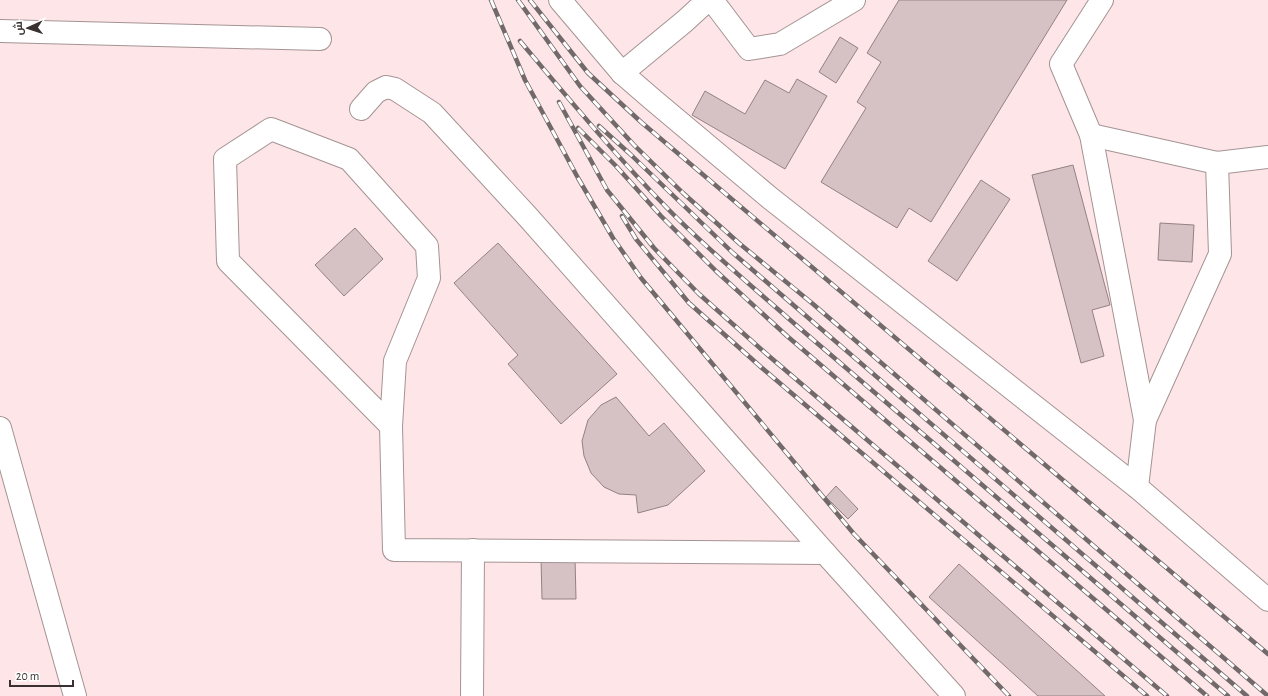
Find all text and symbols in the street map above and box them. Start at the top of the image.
north arrow [8,8,48,48]
text: ش [13,21,25,36]
scale bar [10,662,73,688]
text: 20 m [16,670,39,682]

